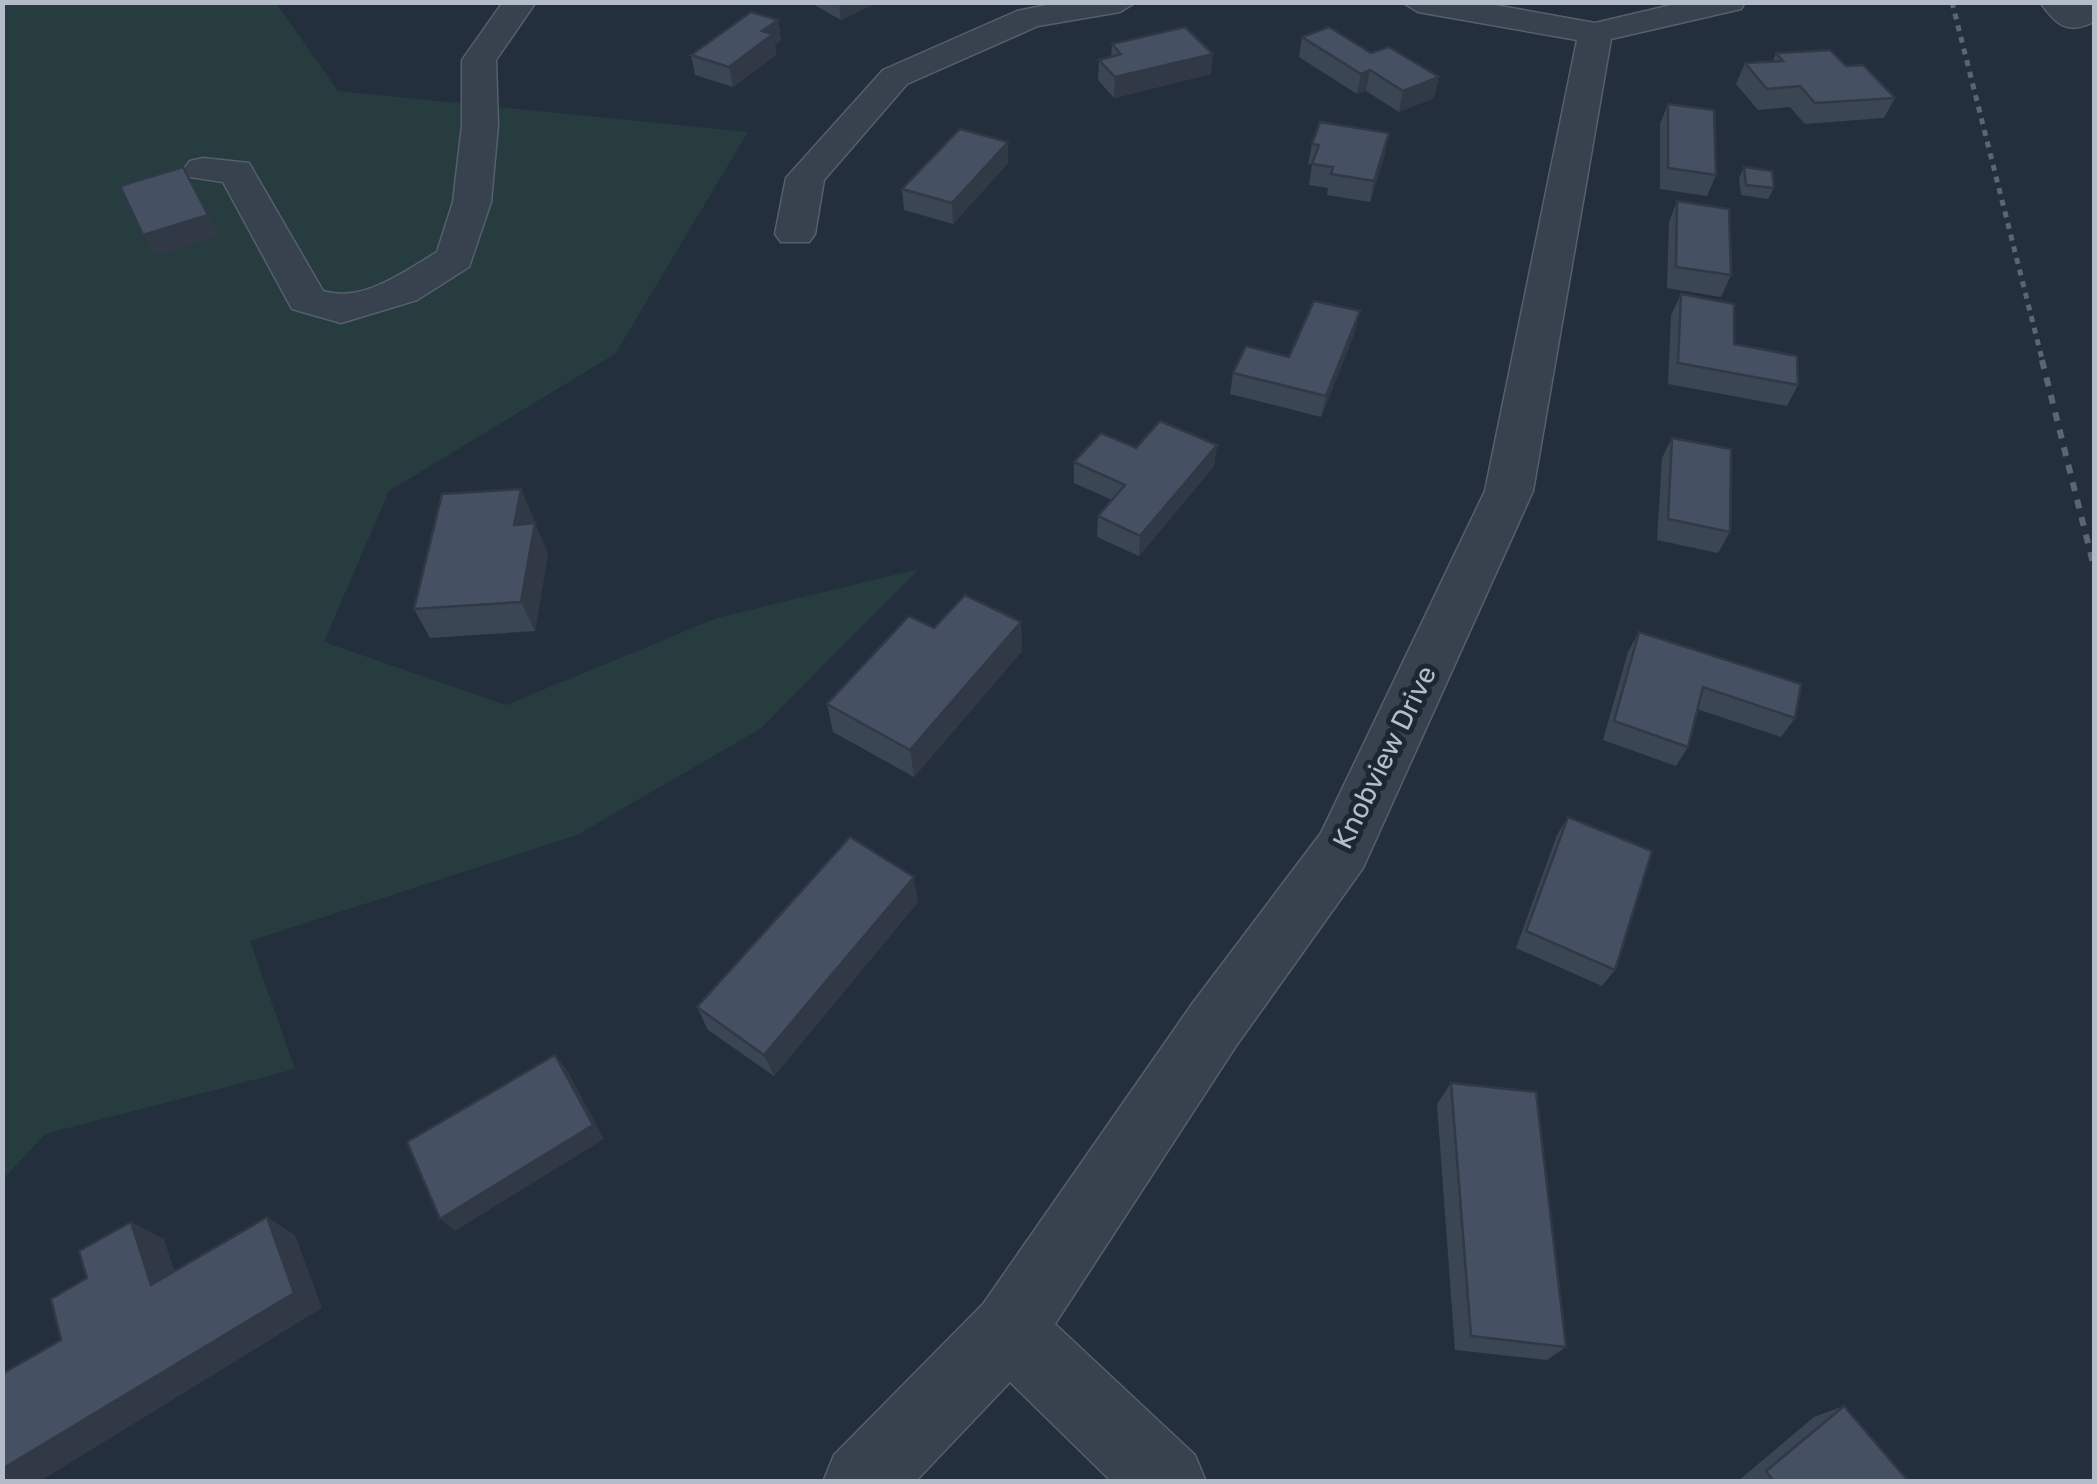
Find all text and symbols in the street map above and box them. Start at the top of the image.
street label: Knobview Drive [1326,660,1443,854]

